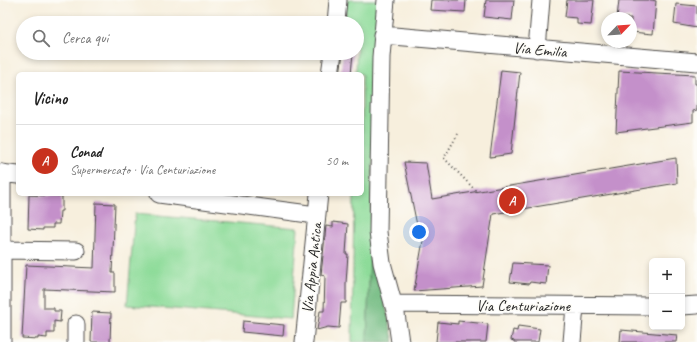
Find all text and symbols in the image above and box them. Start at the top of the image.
north arrow [601,12,637,48]
search box [16,16,364,60]
icon: search [30,27,52,49]
text: Cerca qui [62,29,108,48]
street label: Via Emilia [512,38,569,62]
text: Vicino [32,88,67,109]
text: Conad [70,143,102,162]
text: A [42,153,48,169]
text: 50 m [326,153,348,169]
text: Supermercato · Via Centuriazione [70,162,215,178]
pin: A [499,186,525,216]
street label: Via Appia Antica [297,220,327,314]
your location [409,222,429,242]
map controls [649,258,685,330]
button: + [649,258,685,294]
button: − [649,294,685,330]
street label: Via Centuriazione [476,296,572,316]

